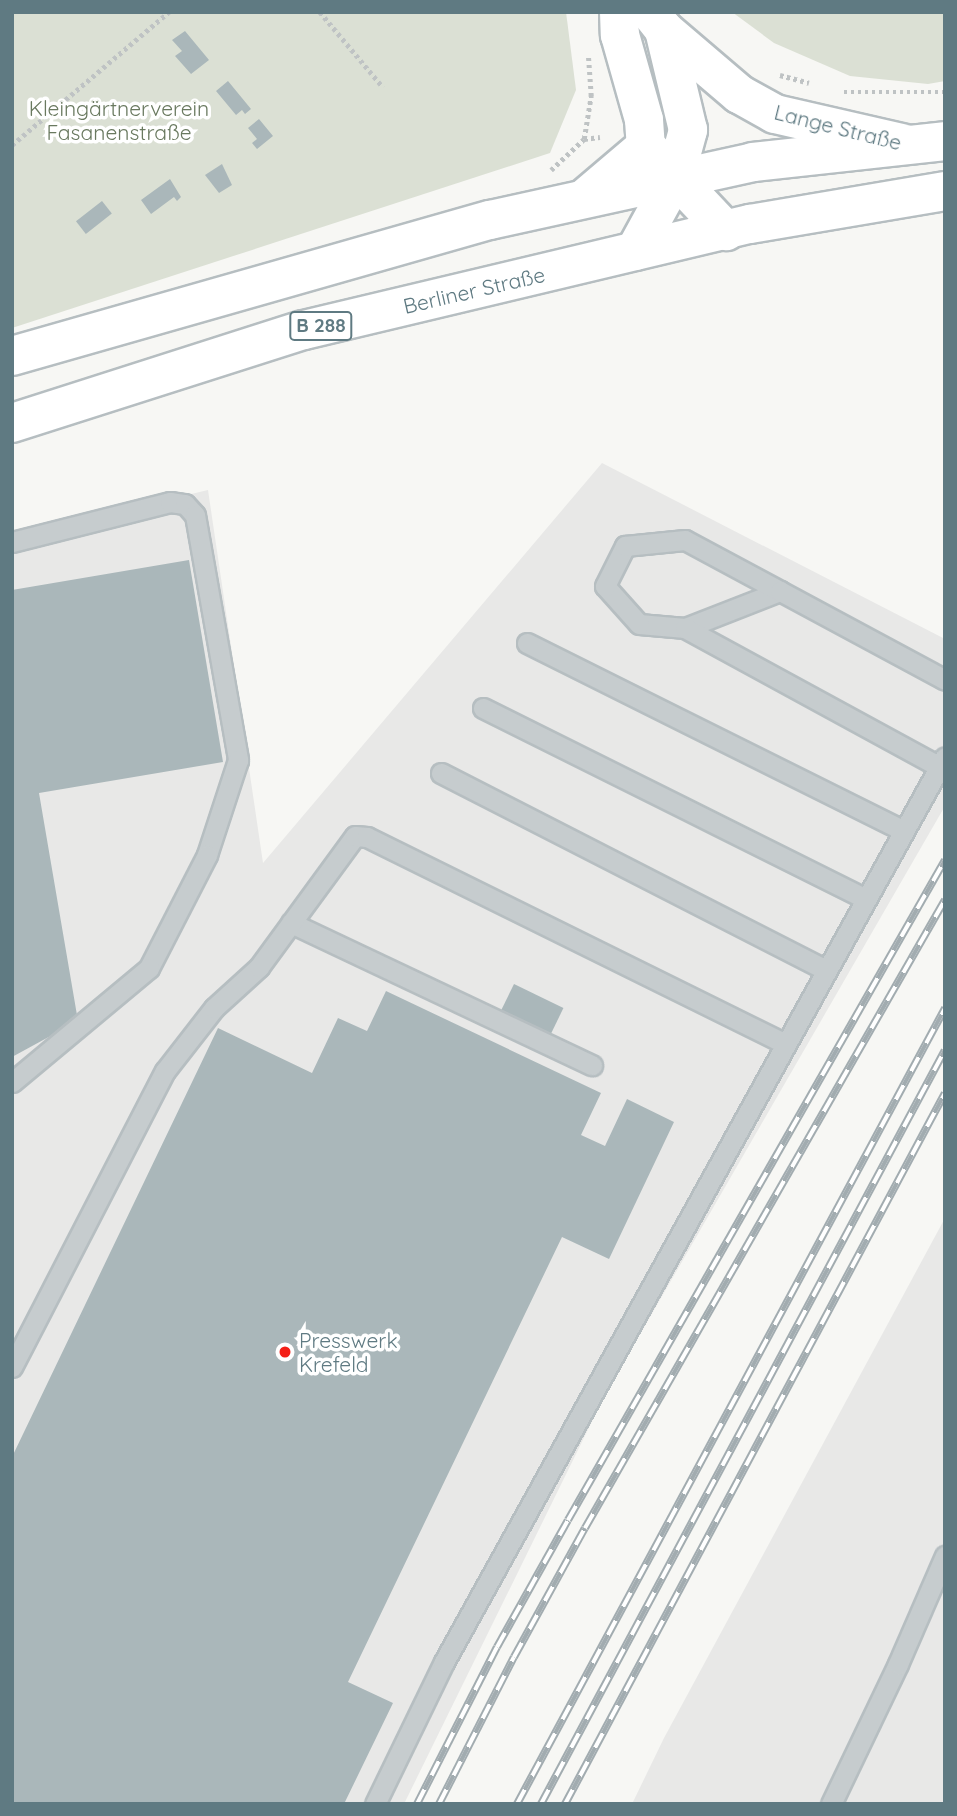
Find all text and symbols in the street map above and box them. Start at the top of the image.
park label: Kleingärtnerverein Fasanenstraße [29,95,209,145]
street label: Lange Straße [772,99,904,155]
street label: Berliner Straße [401,261,547,319]
road number: B 288 [288,310,354,342]
place label: Presswerk Krefeld [299,1327,398,1377]
marker: Presswerk Krefeld [277,1344,293,1360]

